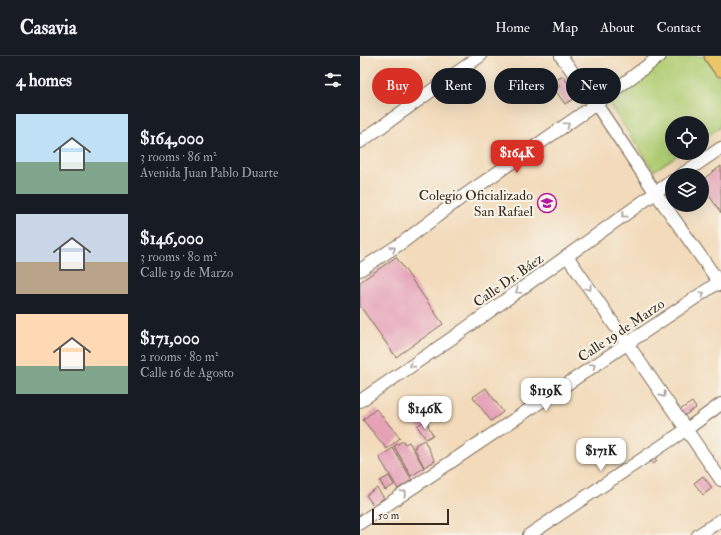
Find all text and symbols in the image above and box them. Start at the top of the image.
text: Casavia [20,16,77,40]
text: Home [495,19,530,36]
text: Map [552,19,578,36]
text: About [600,19,634,36]
text: Contact [656,19,701,36]
chip: Buy [372,68,423,104]
chip: Rent [431,68,486,104]
chip: Filters [494,68,558,104]
chip: New [566,68,621,104]
icon: filters [322,69,344,91]
text: 4 homes [16,70,72,91]
map controls [665,116,709,212]
button: locate [665,116,709,160]
one-way arrow [562,123,569,130]
text: $164,000 [140,128,204,149]
icon: home [48,130,96,178]
pin: $164K [489,140,545,174]
text: $164K [500,145,534,161]
text: 3 rooms · 86 m² [140,149,217,165]
text: Avenida Juan Pablo Duarte [140,165,278,181]
button: layers [665,168,709,212]
place label: Colegio Oficializado San Rafael [419,187,533,220]
school or university icon: Colegio Oficializado San Rafael [536,192,558,214]
one-way arrow [621,210,628,217]
text: $146,000 [140,228,204,249]
icon: home [48,230,96,278]
one-way arrow [389,246,396,254]
text: 3 rooms · 80 m² [140,249,217,265]
street label: Calle Dr. Báez [470,250,547,311]
text: Calle 19 de Marzo [140,265,233,281]
one-way arrow [584,284,591,291]
one-way arrow [516,286,523,293]
one-way arrow [697,292,704,299]
street label: Calle 19 de Marzo [575,295,668,366]
text: $171,000 [140,328,200,349]
icon: home [48,330,96,378]
text: 2 rooms · 80 m² [140,349,218,365]
one-way arrow [409,361,416,368]
one-way arrow [589,364,596,371]
text: Calle 16 de Agosto [140,365,234,381]
pin: $119K [518,378,574,412]
text: $119K [530,383,562,399]
one-way arrow [658,391,665,398]
pin: $146K [397,396,453,430]
text: $146K [408,401,442,417]
pin: $171K [573,438,629,472]
text: $171K [585,443,617,459]
one-way arrow [400,490,407,498]
scale bar [372,507,449,526]
text: 50 m [378,509,399,522]

